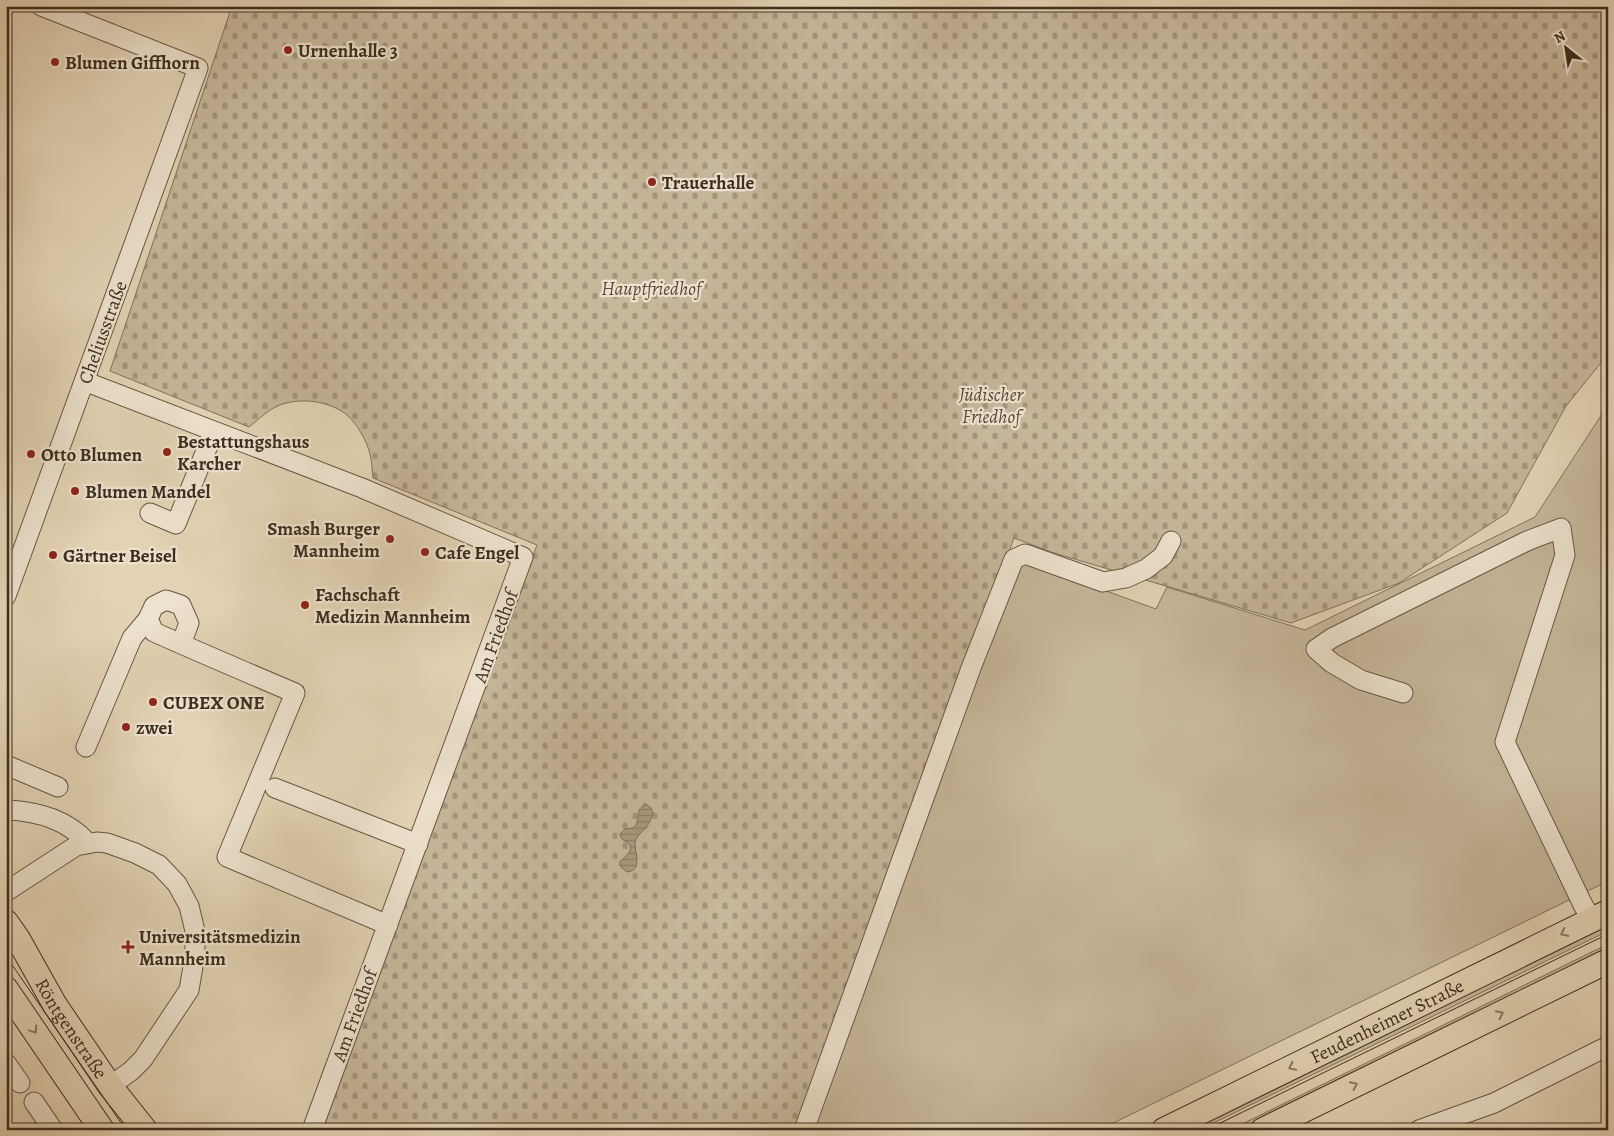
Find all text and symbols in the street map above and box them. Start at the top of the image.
north arrow [1542,22,1592,72]
text: N [1551,26,1569,48]
place label: Urnenhalle 3 [298,38,398,64]
marker: Urnenhalle 3 [282,44,294,56]
place label: Blumen Giffhorn [65,50,200,76]
marker: Blumen Giffhorn [49,56,61,68]
place label: Trauerhalle [662,170,755,196]
marker: Trauerhalle [646,176,658,188]
park label: Hauptfriedhof [601,276,705,302]
street label: Cheliusstraße [72,277,134,388]
park label: Jüdischer Friedhof [958,382,1024,430]
place label: Bestattungshaus Karcher [177,429,310,477]
place label: Otto Blumen [41,442,143,468]
marker: Bestattungshaus Karcher [161,446,173,458]
marker: Otto Blumen [25,448,37,460]
place label: Blumen Mandel [85,479,211,505]
marker: Blumen Mandel [69,485,81,497]
place label: Smash Burger Mannheim [267,516,380,564]
marker: Smash Burger Mannheim [384,533,396,545]
place label: Cafe Engel [435,540,519,566]
place label: Gärtner Beisel [63,543,177,569]
marker: Cafe Engel [419,546,431,558]
marker: Gärtner Beisel [47,549,59,561]
place label: Fachschaft Medizin Mannheim [315,582,470,630]
street label: Am Friedhof [467,584,526,687]
marker: Fachschaft Medizin Mannheim [299,599,311,611]
place label: CUBEX ONE [163,690,265,716]
marker: CUBEX ONE [147,696,159,708]
place label: zwei [136,715,173,741]
marker: zwei [120,721,132,733]
place label: Universitätsmedizin Mannheim [139,924,301,972]
one-way arrow [1560,927,1569,938]
marker: Universitätsmedizin Mannheim [121,940,135,954]
street label: Am Friedhof [326,963,385,1066]
street label: Feudenheimer Straße [1306,973,1468,1070]
street label: Röntgenstraße [29,974,113,1084]
one-way arrow [1495,1010,1504,1020]
one-way arrow [28,1024,37,1033]
one-way arrow [1289,1061,1298,1071]
one-way arrow [1349,1081,1358,1091]

